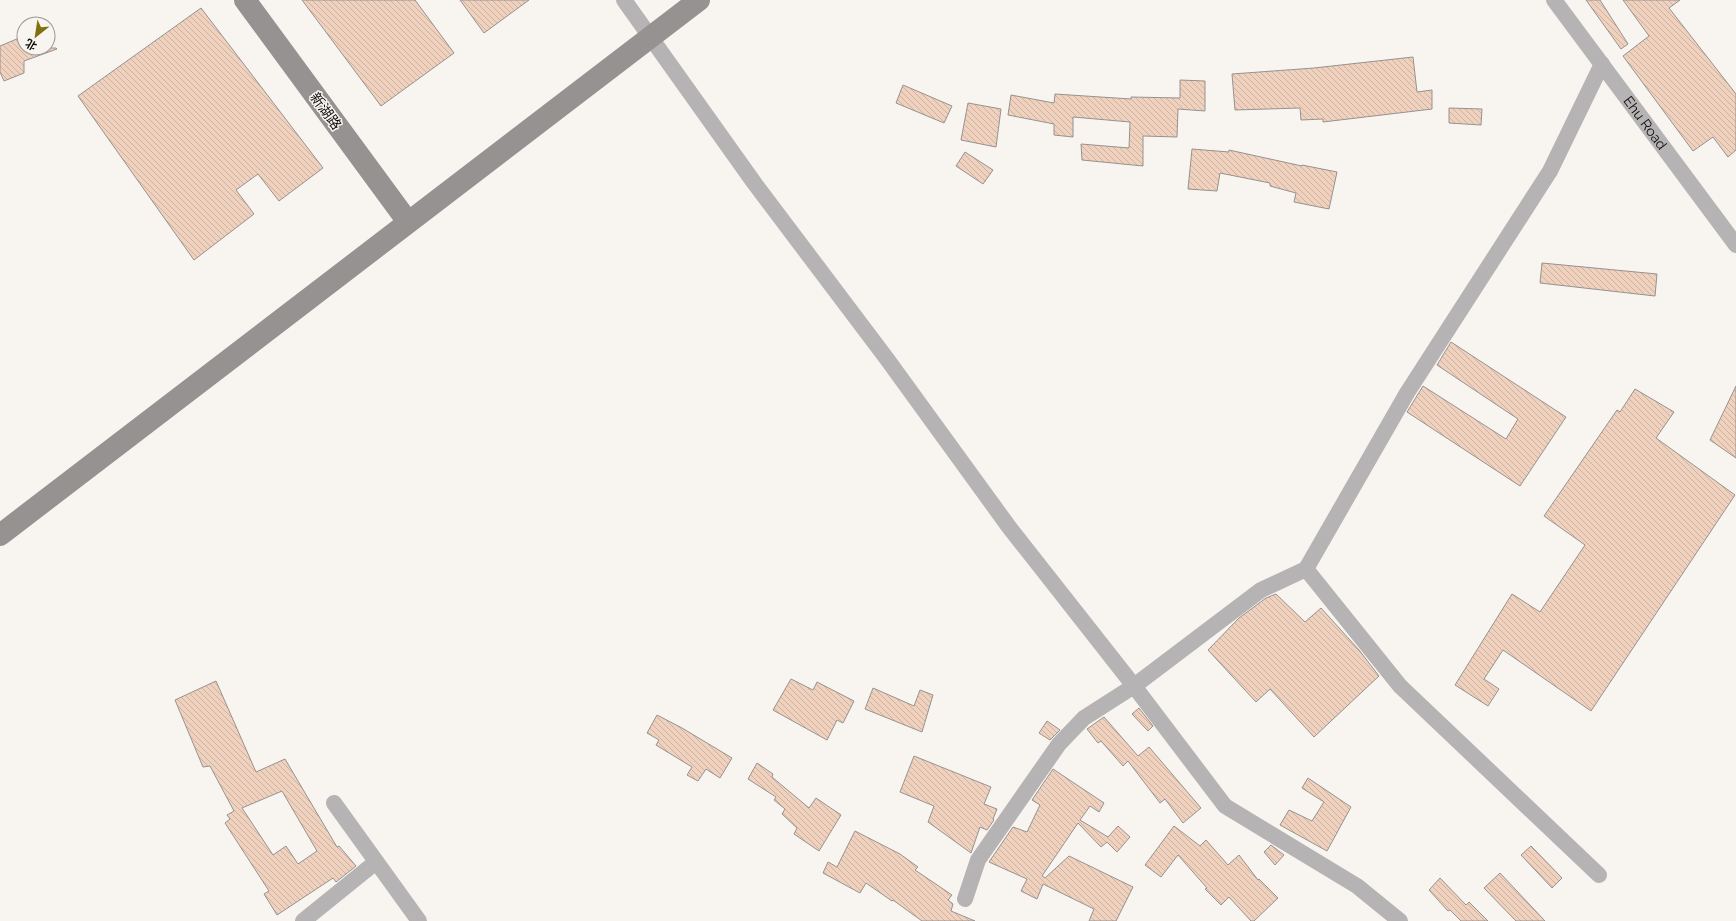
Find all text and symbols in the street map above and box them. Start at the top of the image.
north arrow [16,16,56,56]
text: 北 [23,36,39,53]
street label: 新湖路 [307,89,345,133]
street label: Ehu Road [1620,93,1670,153]

